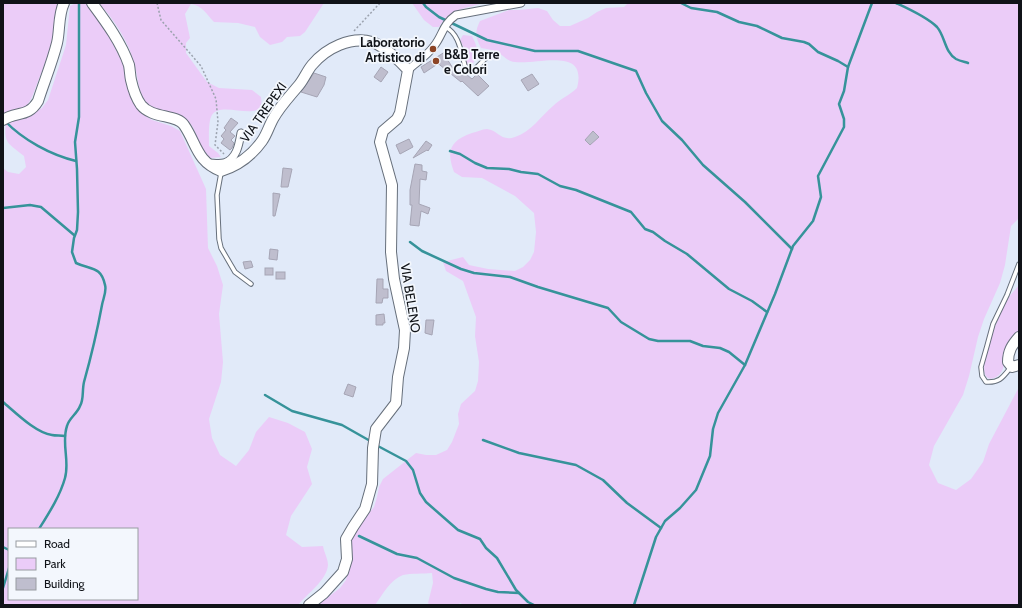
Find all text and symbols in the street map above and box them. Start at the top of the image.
place label: Laboratorio Artistico di [360,34,426,65]
marker: Laboratorio Artistico di [428,44,438,54]
place label: B&B Terre e Colori [444,46,500,77]
marker: B&B Terre e Colori [431,56,441,66]
street label: VIA TREPEXI [236,79,290,145]
street label: VIA BELENO [398,262,424,334]
legend [8,528,138,600]
text: Road [44,536,70,551]
text: Park [44,556,66,571]
text: Building [44,576,86,591]

